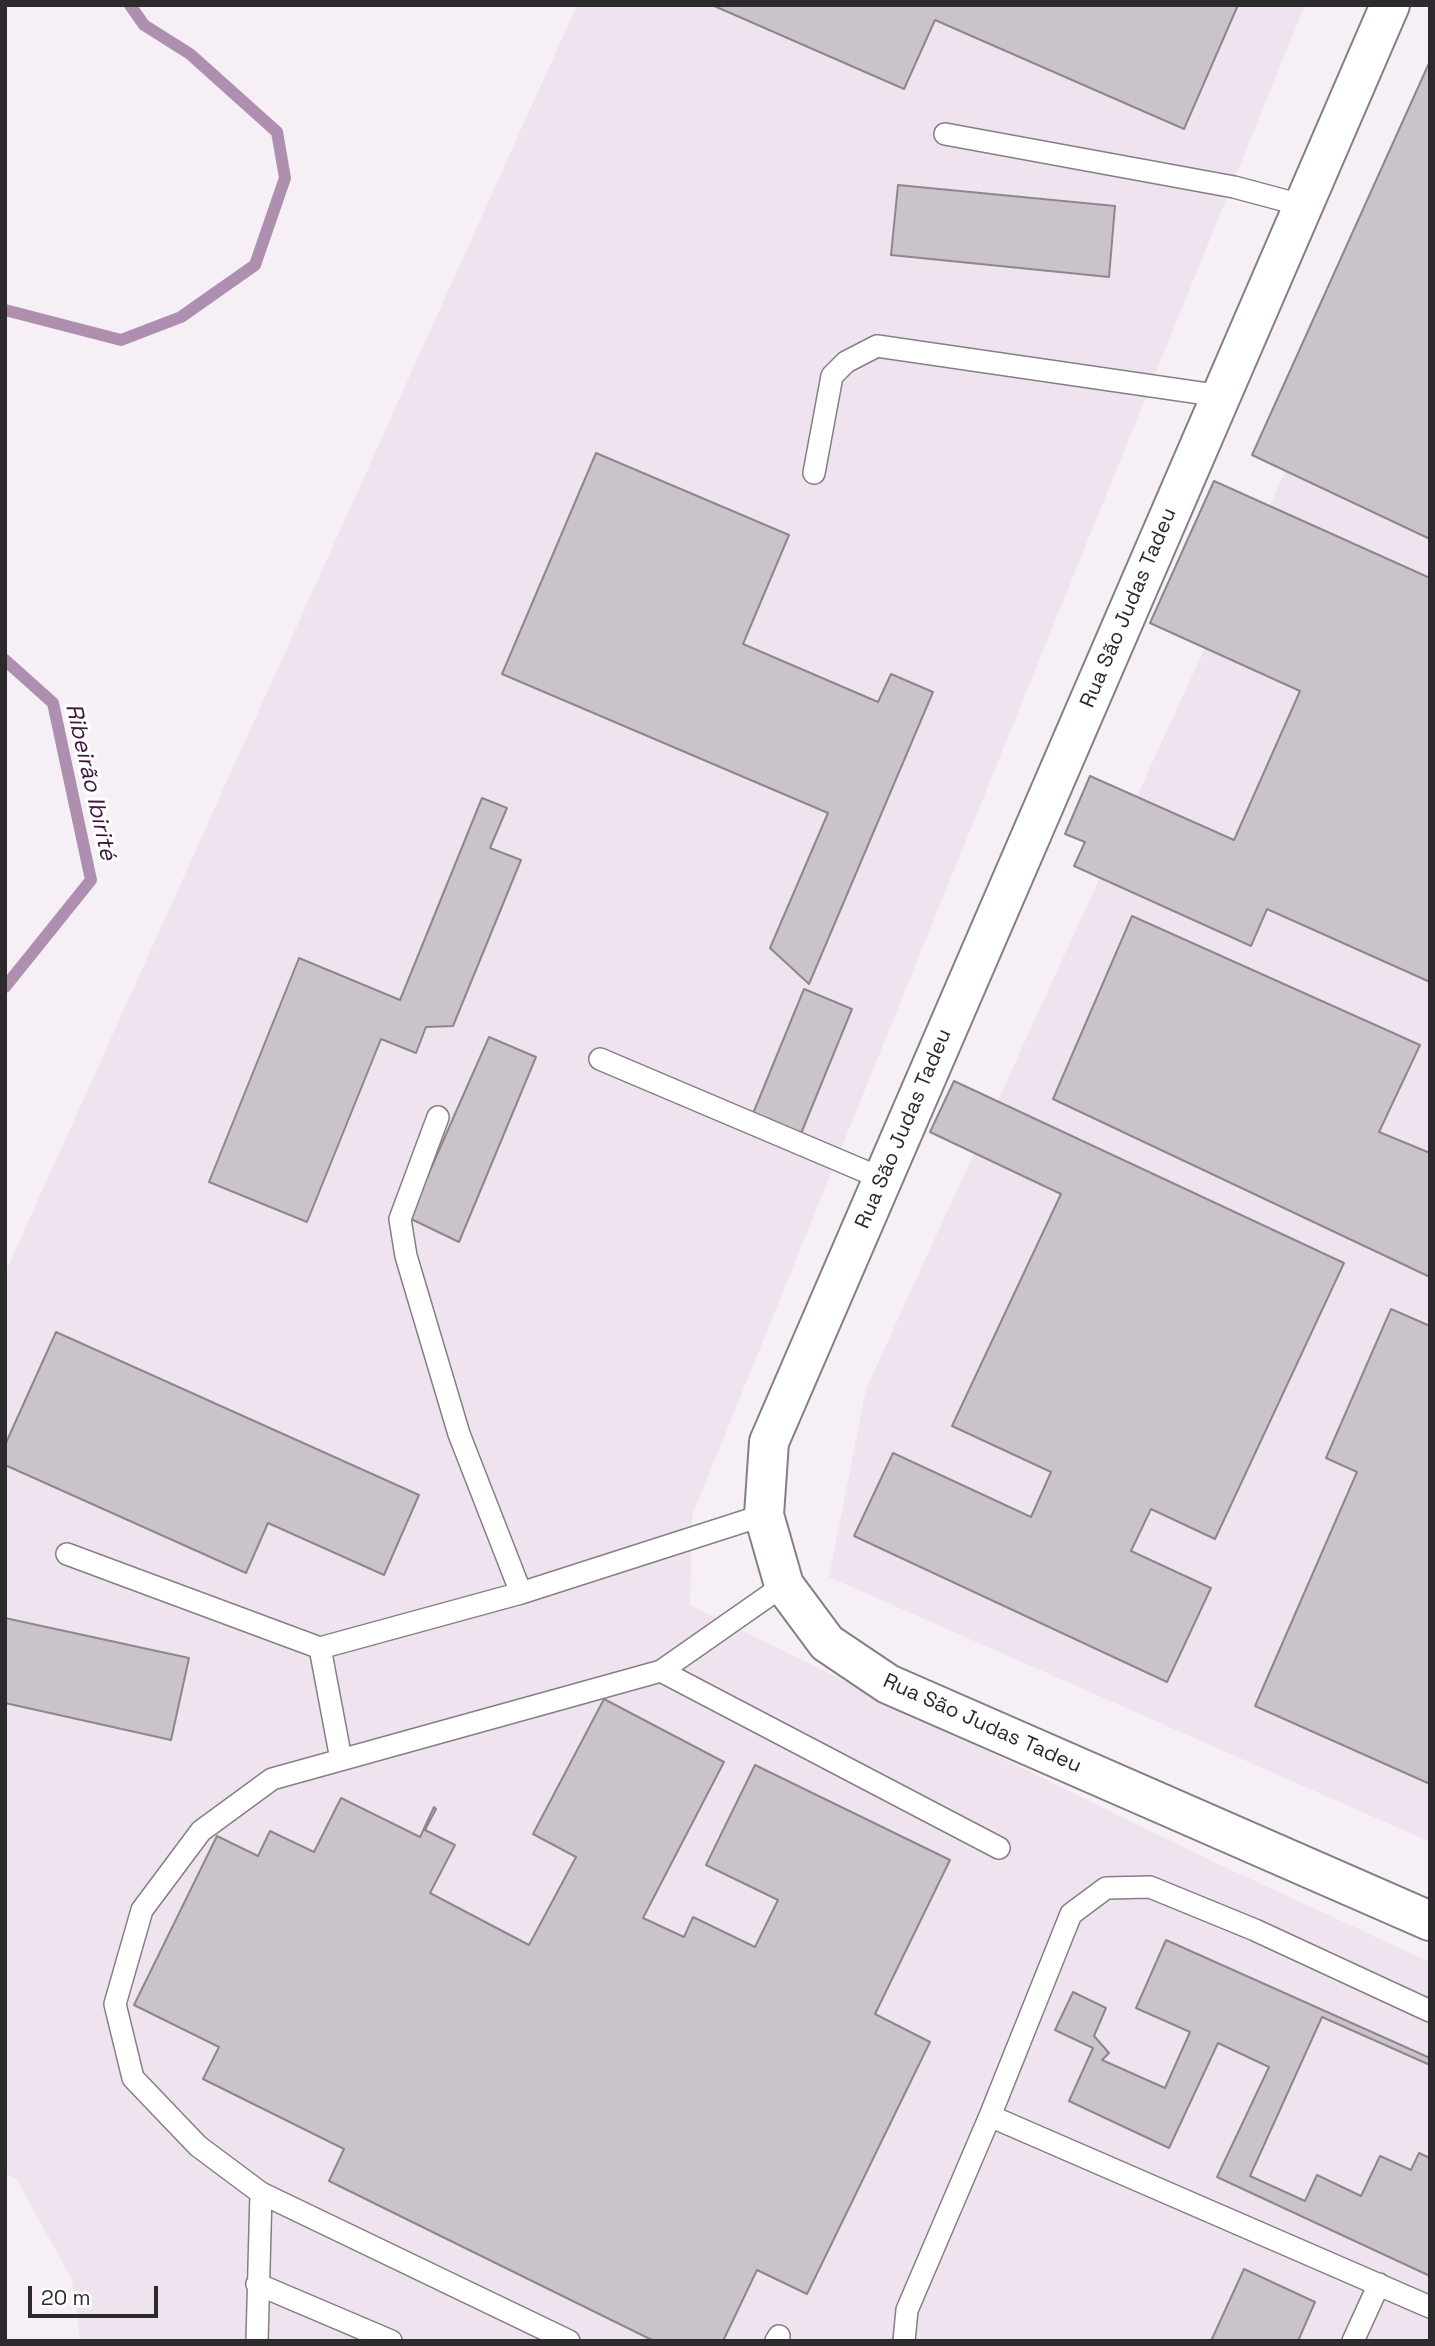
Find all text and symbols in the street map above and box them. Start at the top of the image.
street label: Rua São Judas Tadeu [1075,504,1183,712]
water label: Ribeirão Ibirité [59,701,121,863]
street label: Rua São Judas Tadeu [850,1025,958,1233]
street label: Rua São Judas Tadeu [879,1669,1085,1779]
scale bar [32,2272,161,2316]
text: 20 m [41,2284,91,2311]

